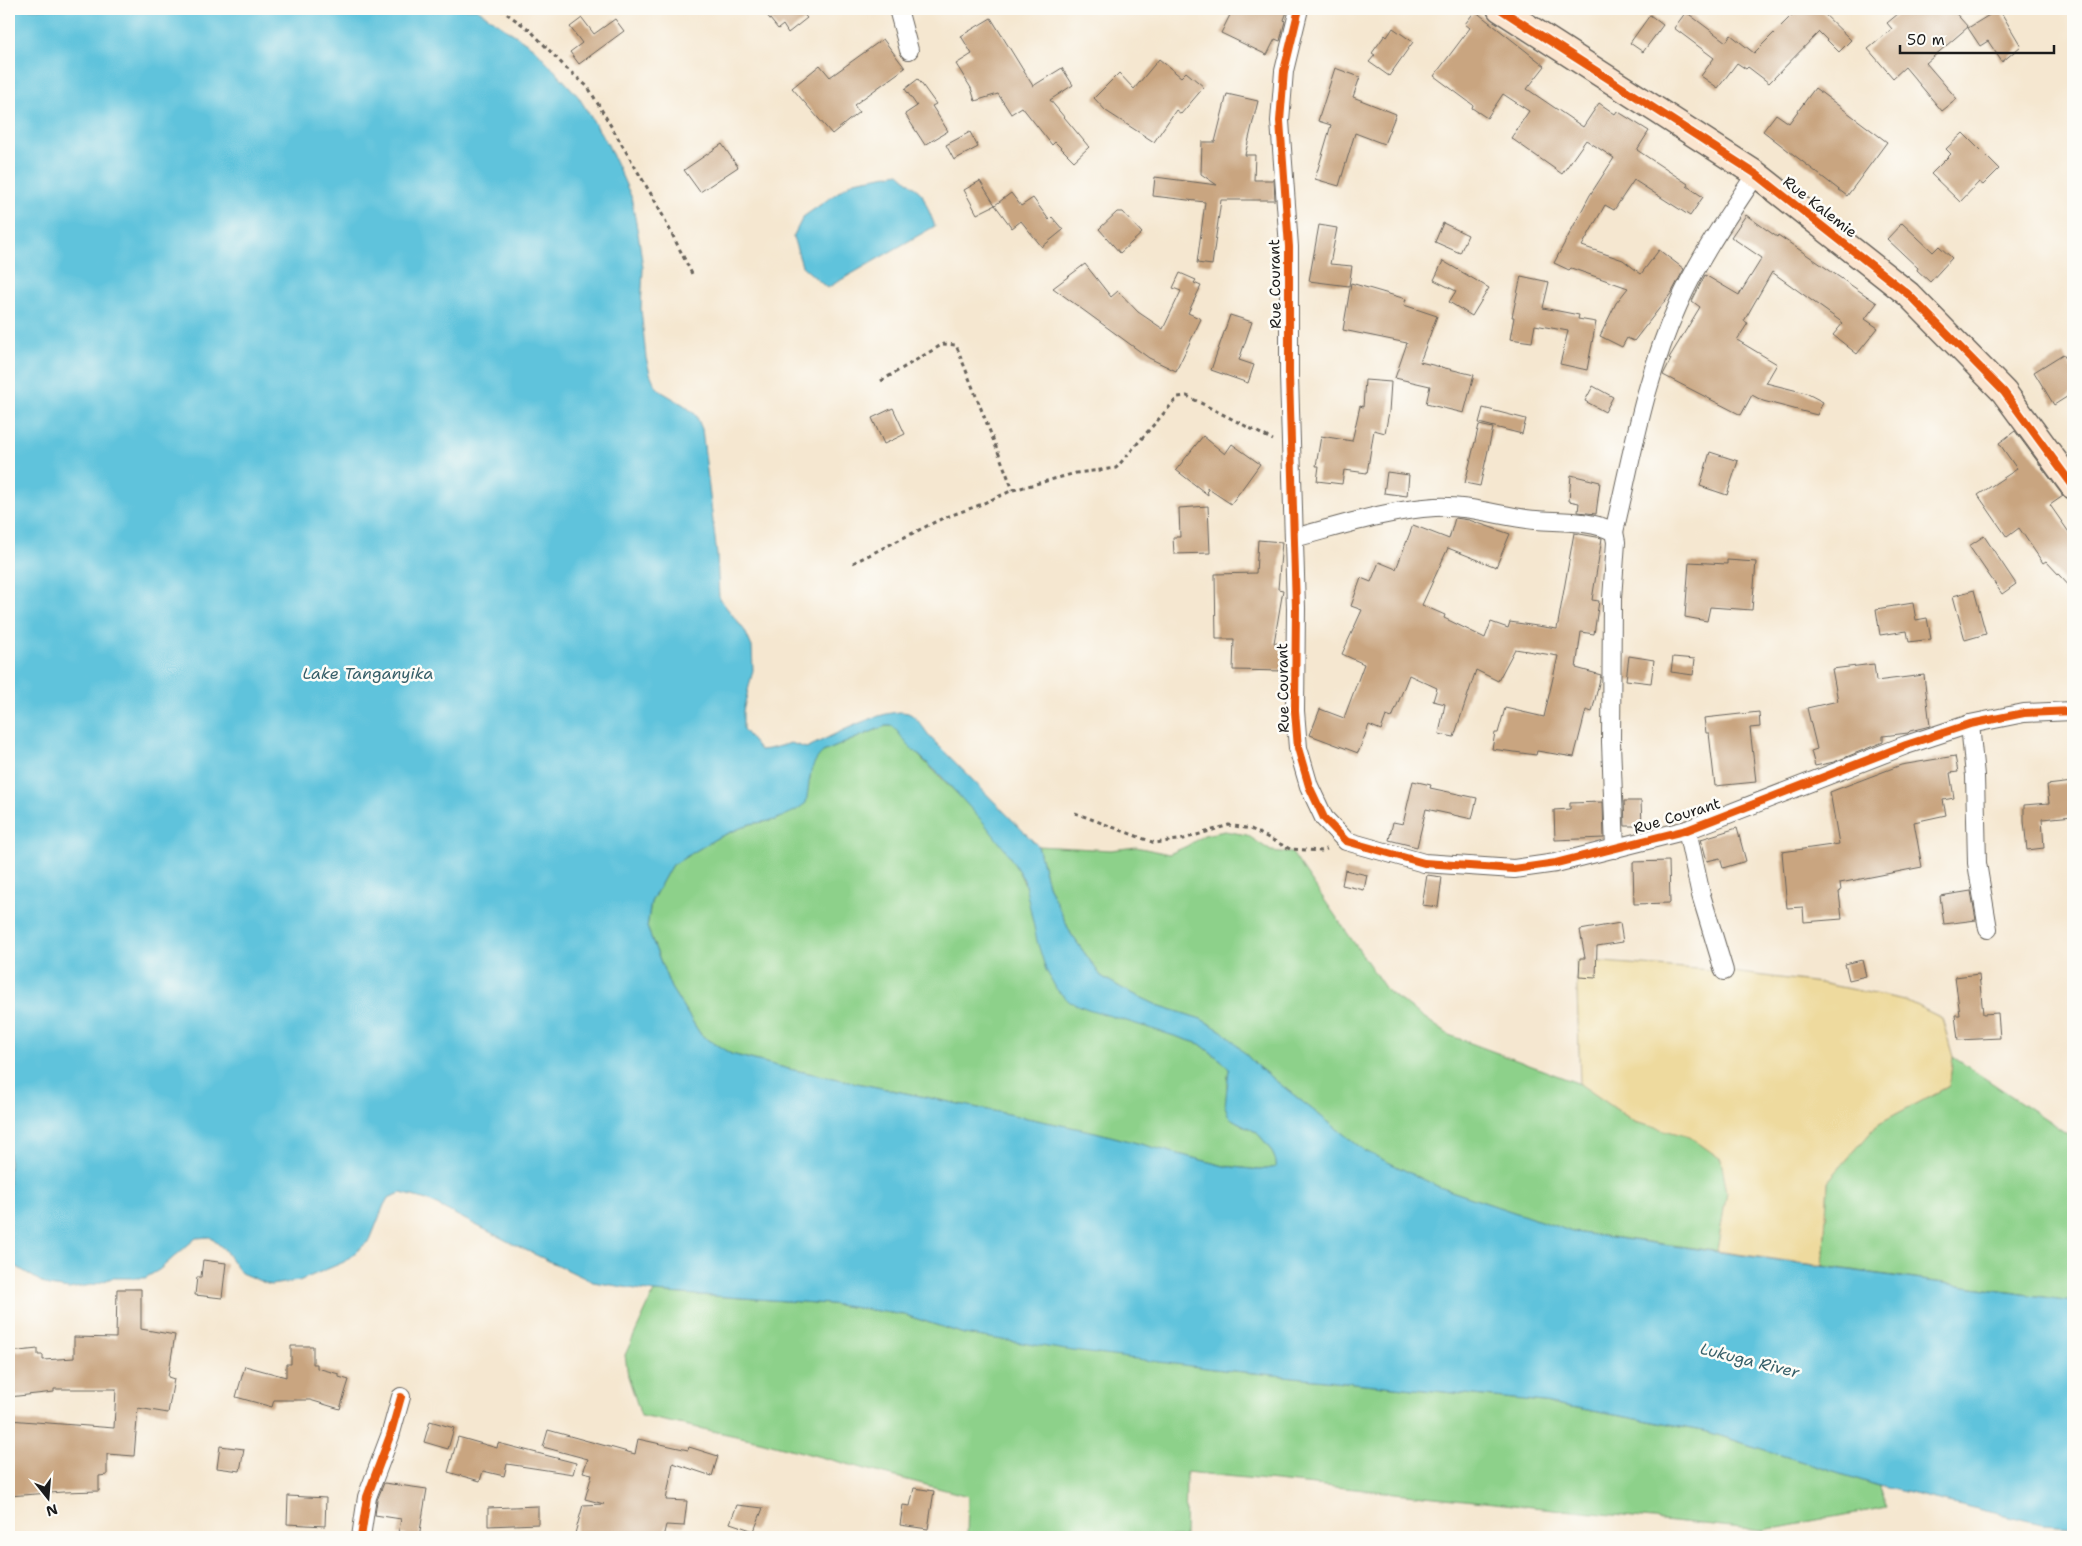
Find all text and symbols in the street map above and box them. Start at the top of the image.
scale bar [1900,22,2053,54]
text: 50 m [1907,30,1945,50]
street label: Rue Kalemie [1779,172,1861,242]
street label: Rue Courant [1264,239,1286,329]
street label: Rue Courant [1272,643,1294,733]
water label: Lake Tanganyika [302,663,434,684]
street label: Rue Courant [1631,793,1723,839]
water label: Lukuga River [1698,1338,1802,1383]
north arrow [22,1474,72,1524]
text: N [44,1500,60,1521]

